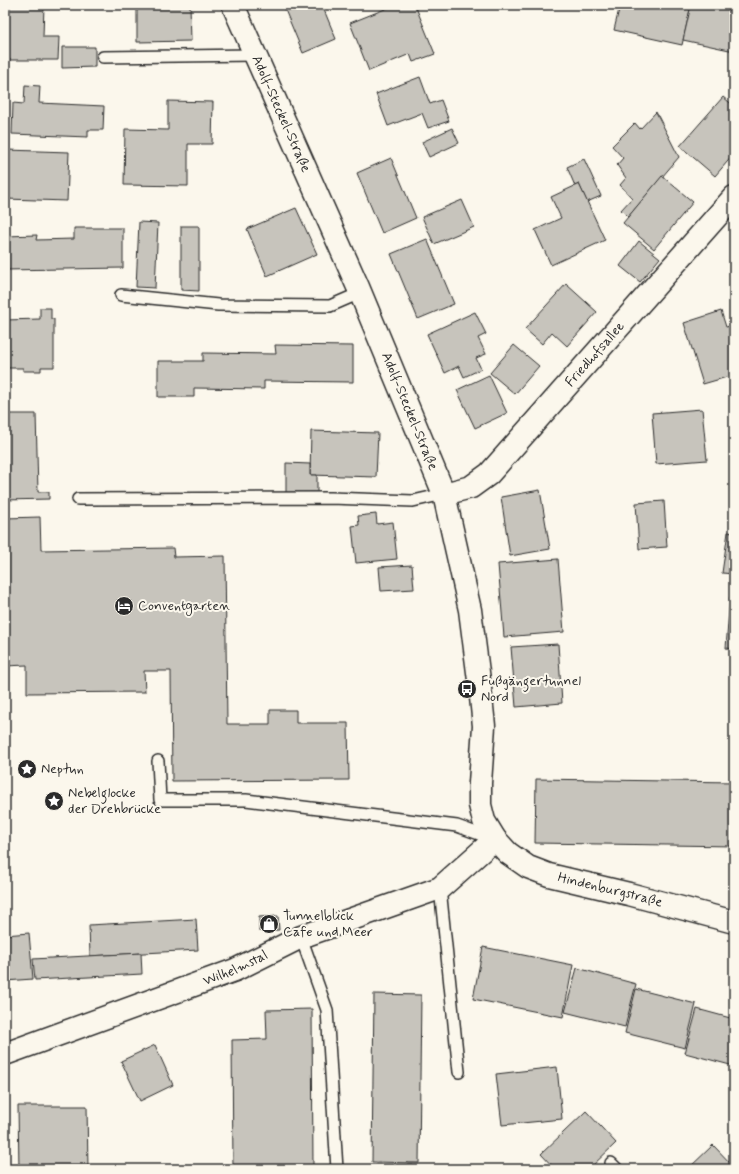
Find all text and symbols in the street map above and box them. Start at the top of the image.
street label: Adolf-Steckel-Straße [247,52,315,175]
street label: Friedhofsallee [561,317,629,391]
street label: Adolf-Steckel-Straße [377,349,442,473]
hotel icon: Conventgarten [113,595,135,617]
place label: Conventgarten [138,597,230,616]
place label: Fußgängertunnel Nord [481,672,581,706]
bus stop icon: Fußgängertunnel Nord [456,678,478,700]
place icon: Neptun [16,758,38,780]
place label: Neptun [41,760,84,778]
place label: Nebelglocke der Drehbrücke [68,784,161,818]
place icon: Nebelglocke der Drehbrücke [43,790,65,812]
street label: Hindenburgstraße [556,868,665,912]
place label: Tunnelblick Cafe und Meer [283,907,373,941]
shop icon: Tunnelblick Cafe und Meer [258,913,280,935]
street label: Wilhelmstal [201,946,271,990]

